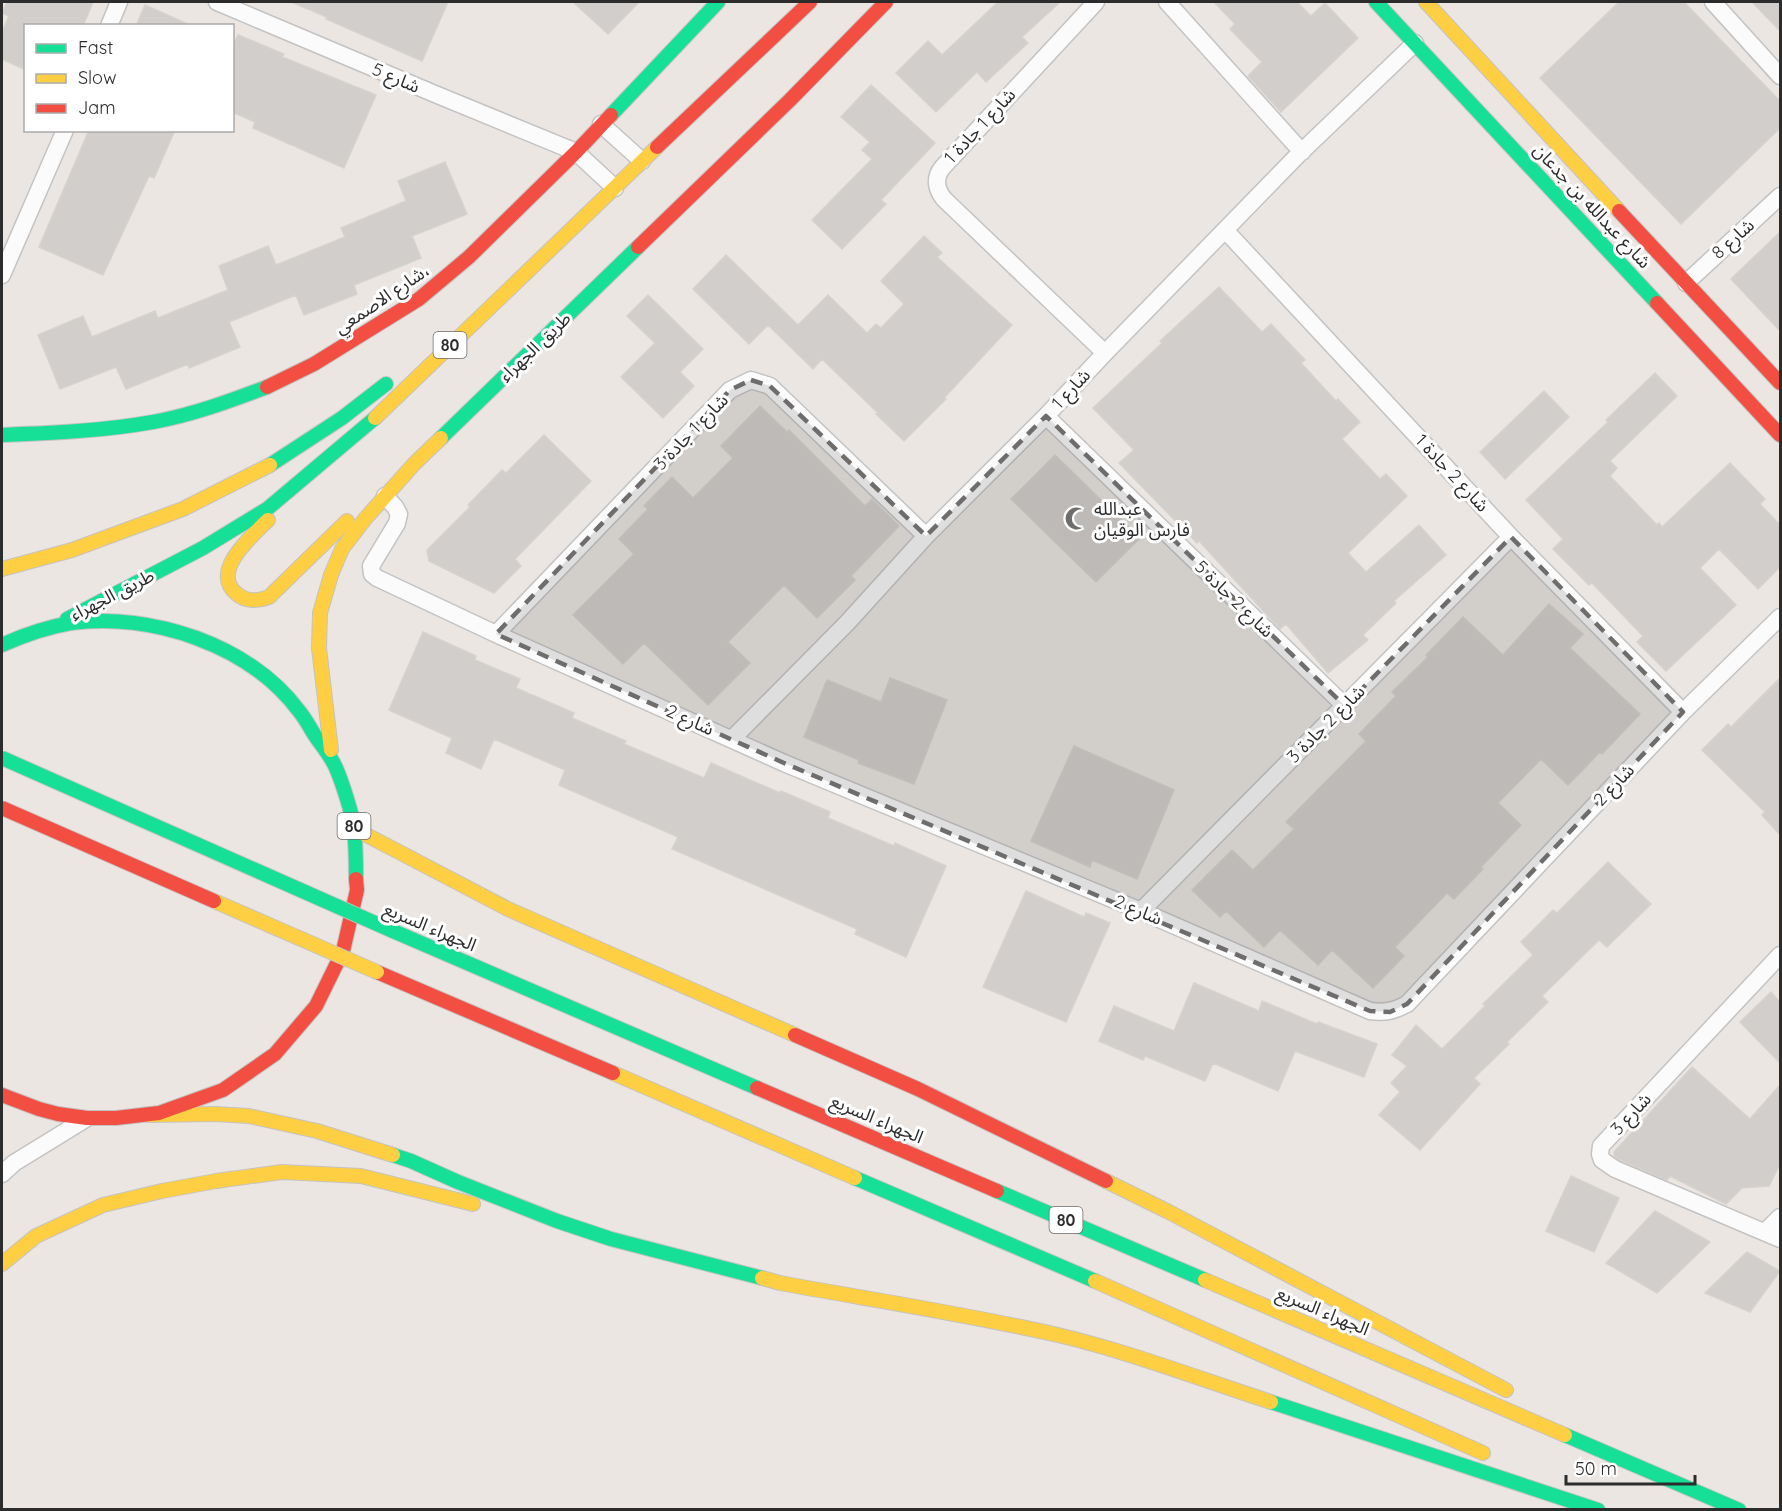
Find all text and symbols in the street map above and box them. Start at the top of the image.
legend [24,24,234,132]
text: Fast [78,36,113,59]
street label: شارع 5 [368,57,424,101]
text: Slow [78,66,116,89]
street label: شارع 1 جادة 1 [939,83,1023,170]
text: Jam [78,96,116,119]
street label: شارع عبدالله بن جدعان [1526,138,1656,275]
street label: شارع 8 [1706,213,1761,266]
street label: شارع الاصمعي، [330,258,435,341]
street label: طريق الجهراء [494,307,576,387]
road number: 80 [434,332,466,358]
street label: شارع 1 [1046,364,1097,416]
street label: شارع 1 جادة 3 [648,389,735,477]
street label: شارع 2 جادة 1 [1408,429,1494,518]
place label: عبدالله فارس الوقيان [1094,497,1190,541]
mosque icon: عبدالله فارس الوقيان [1063,506,1089,532]
street label: شارع 2 جادة 5 [1188,555,1279,644]
street label: طريق الجهراء [66,564,158,626]
street label: شارع 2 جادة 3 [1282,680,1372,770]
street label: شارع 2 [661,699,718,743]
street label: شارع 2 [1588,759,1641,813]
road number: 80 [338,813,370,839]
street label: شارع 2 [1110,889,1166,933]
street label: الجهراء السريع [379,897,480,959]
street label: شارع 3 [1605,1088,1658,1142]
street label: الجهراء السريع [826,1089,927,1151]
road number: 80 [1050,1207,1082,1233]
street label: الجهراء السريع [1272,1281,1373,1343]
scale bar [1566,1448,1695,1486]
text: 50 m [1575,1457,1617,1480]

